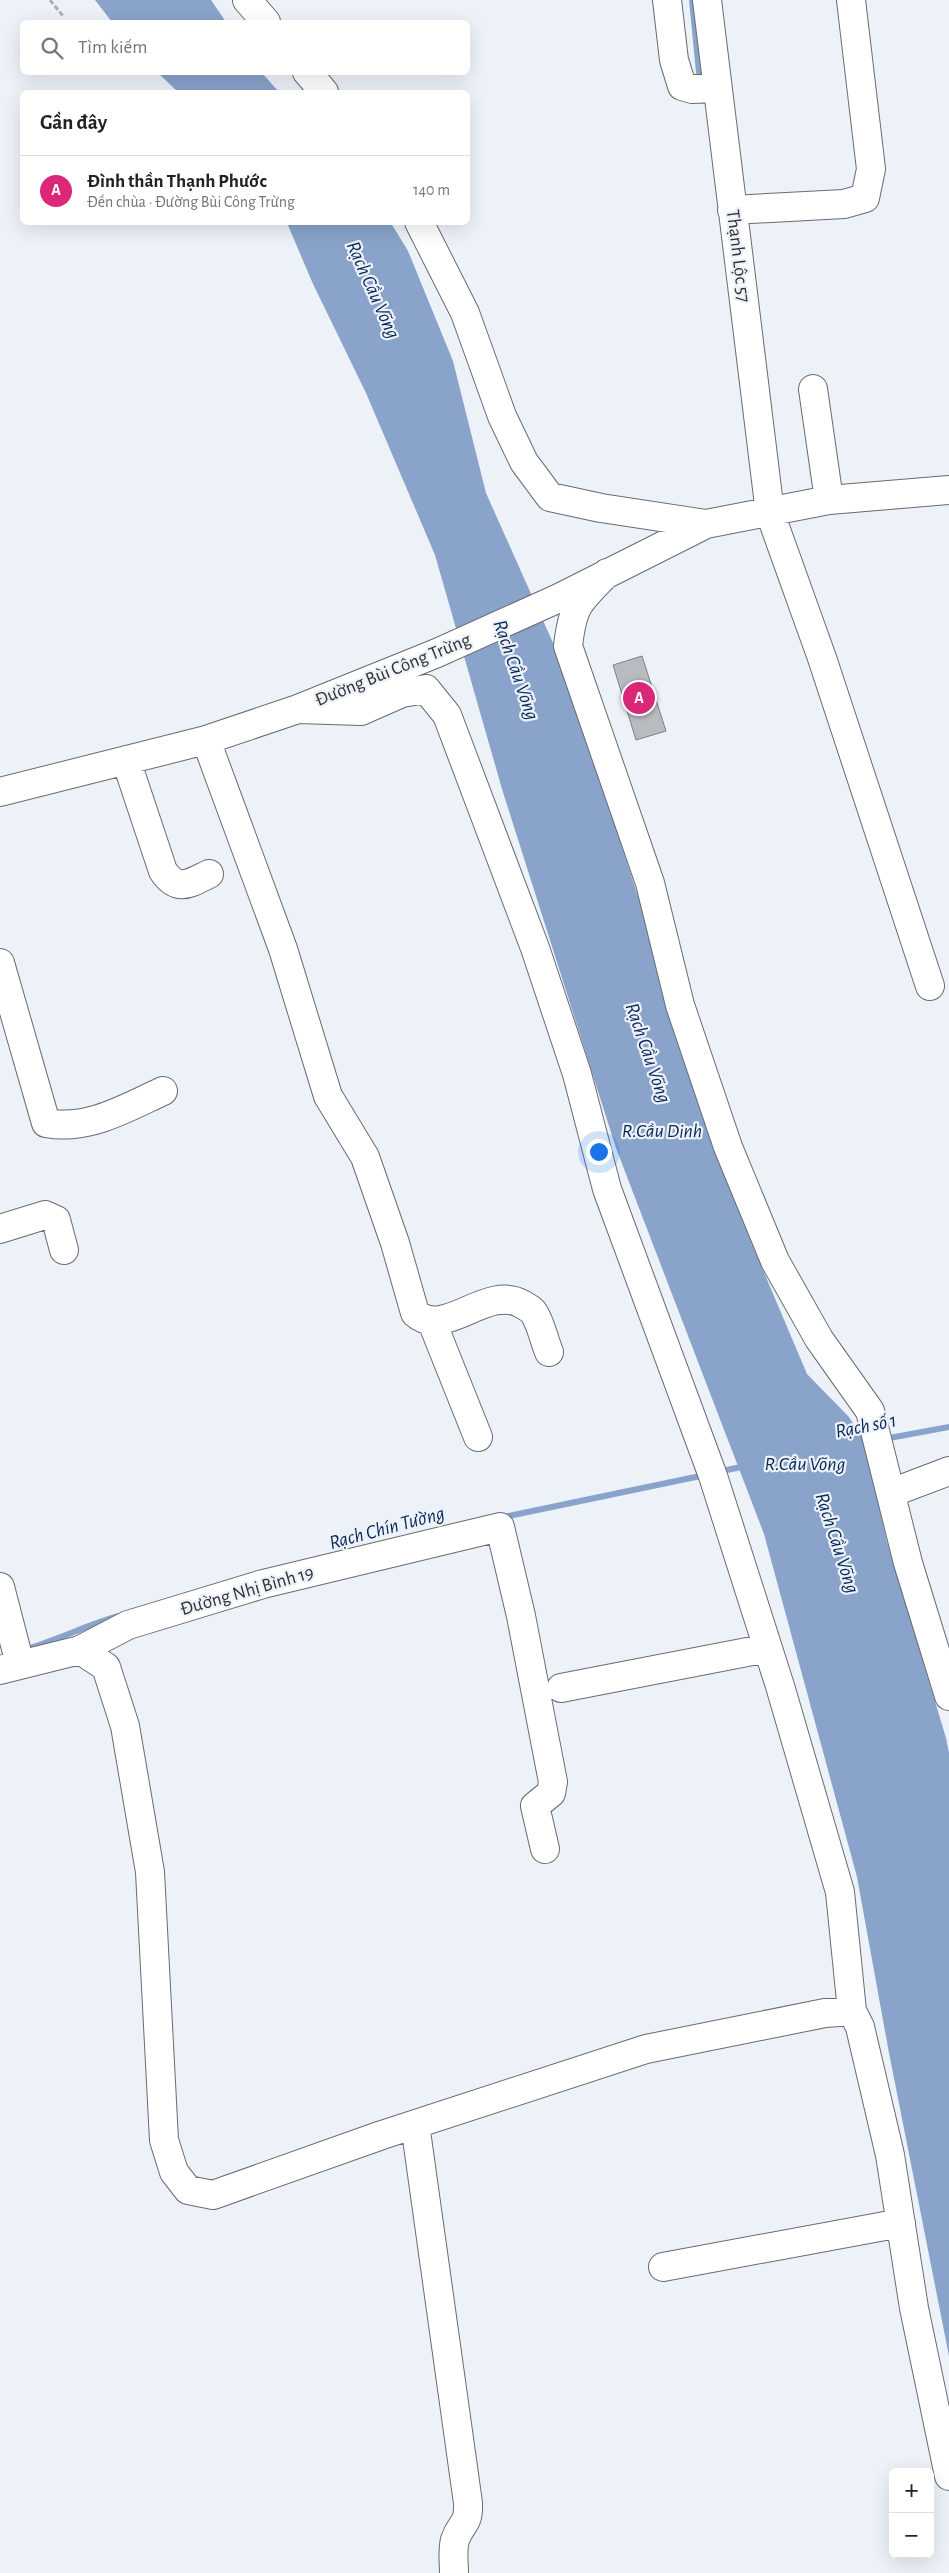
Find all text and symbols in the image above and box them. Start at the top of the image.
search box [20,20,470,75]
icon: search [38,34,66,62]
text: Tìm kiếm [78,38,147,57]
text: Gần đây [40,112,107,133]
text: Đình thần Thạnh Phước [87,172,267,191]
text: A [51,182,61,198]
text: 140 m [413,182,450,198]
text: Đền chùa · Đường Bùi Công Trừng [87,194,295,210]
street label: Thạnh Lộc 57 [723,208,753,304]
water label: Rạch Cầu Võng [343,238,403,342]
water label: Rạch Cầu Võng [490,617,542,723]
street label: Đường Bùi Công Trừng [312,630,474,710]
pin: A [623,679,655,717]
water label: Rạch Cầu Võng [622,1000,674,1106]
water label: R.Cầu Dinh [622,1121,702,1141]
your location [586,1139,612,1165]
water label: Rạch số 1 [834,1410,898,1442]
water label: R.Cầu Võng [764,1454,846,1474]
water label: Rạch Cầu Võng [811,1490,863,1596]
water label: Rạch Chín Tường [327,1503,447,1553]
street label: Đường Nhị Bình 19 [178,1563,316,1619]
map controls [889,2468,934,2558]
button: + [889,2468,934,2513]
button: − [889,2513,934,2558]

